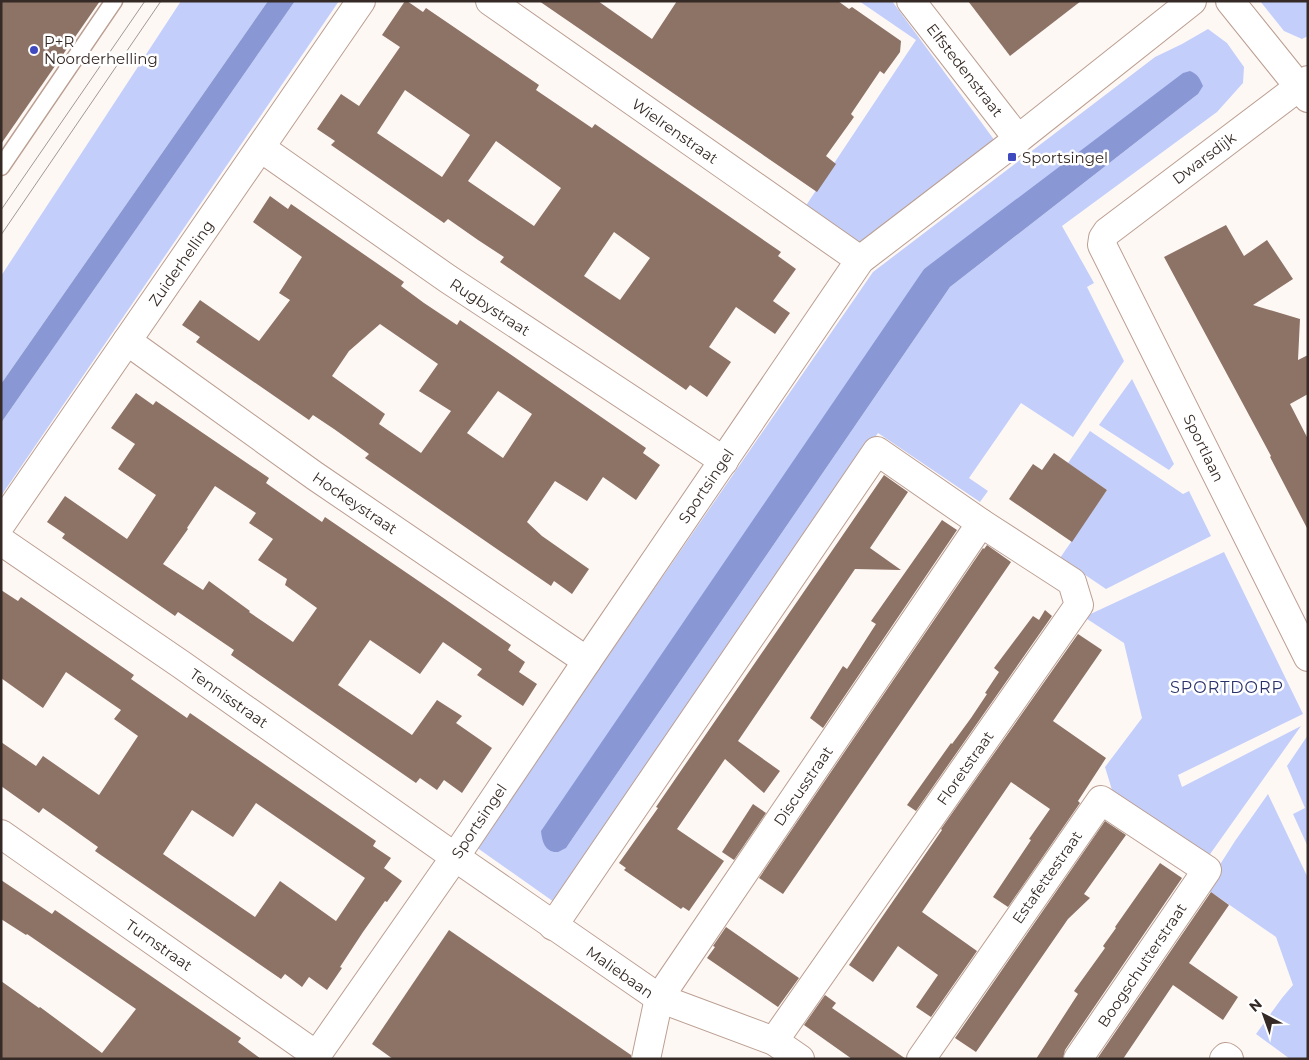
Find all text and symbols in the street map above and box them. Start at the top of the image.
street label: Elfstedenstraat [923,19,1007,121]
place label: P+R Noorderhelling [44,32,158,68]
marker: P+R Noorderhelling [28,44,40,56]
street label: Wielrenstraat [628,94,722,168]
street label: Dwarsdijk [1168,128,1240,188]
place label: Sportsingel [1022,148,1108,167]
marker: Sportsingel [1006,151,1018,163]
street label: Zuiderhelling [144,216,218,310]
street label: Rugbystraat [446,274,534,340]
street label: Sportlaan [1179,411,1229,485]
street label: Sportsingel [674,445,738,527]
street label: Hockeystraat [309,468,401,538]
street label: Tennisstraat [186,664,272,732]
district label: SPORTDORP [1170,678,1284,697]
street label: Floretstraat [932,727,998,809]
street label: Discusstraat [769,742,837,830]
street label: Sportsingel [447,780,511,862]
street label: Estafettestraat [1008,827,1086,927]
street label: Boogschutterstraat [1093,899,1191,1031]
street label: Turnstraat [122,915,196,975]
street label: Maliebaan [582,942,658,1002]
north arrow [1239,990,1289,1040]
text: N [1245,995,1266,1016]

